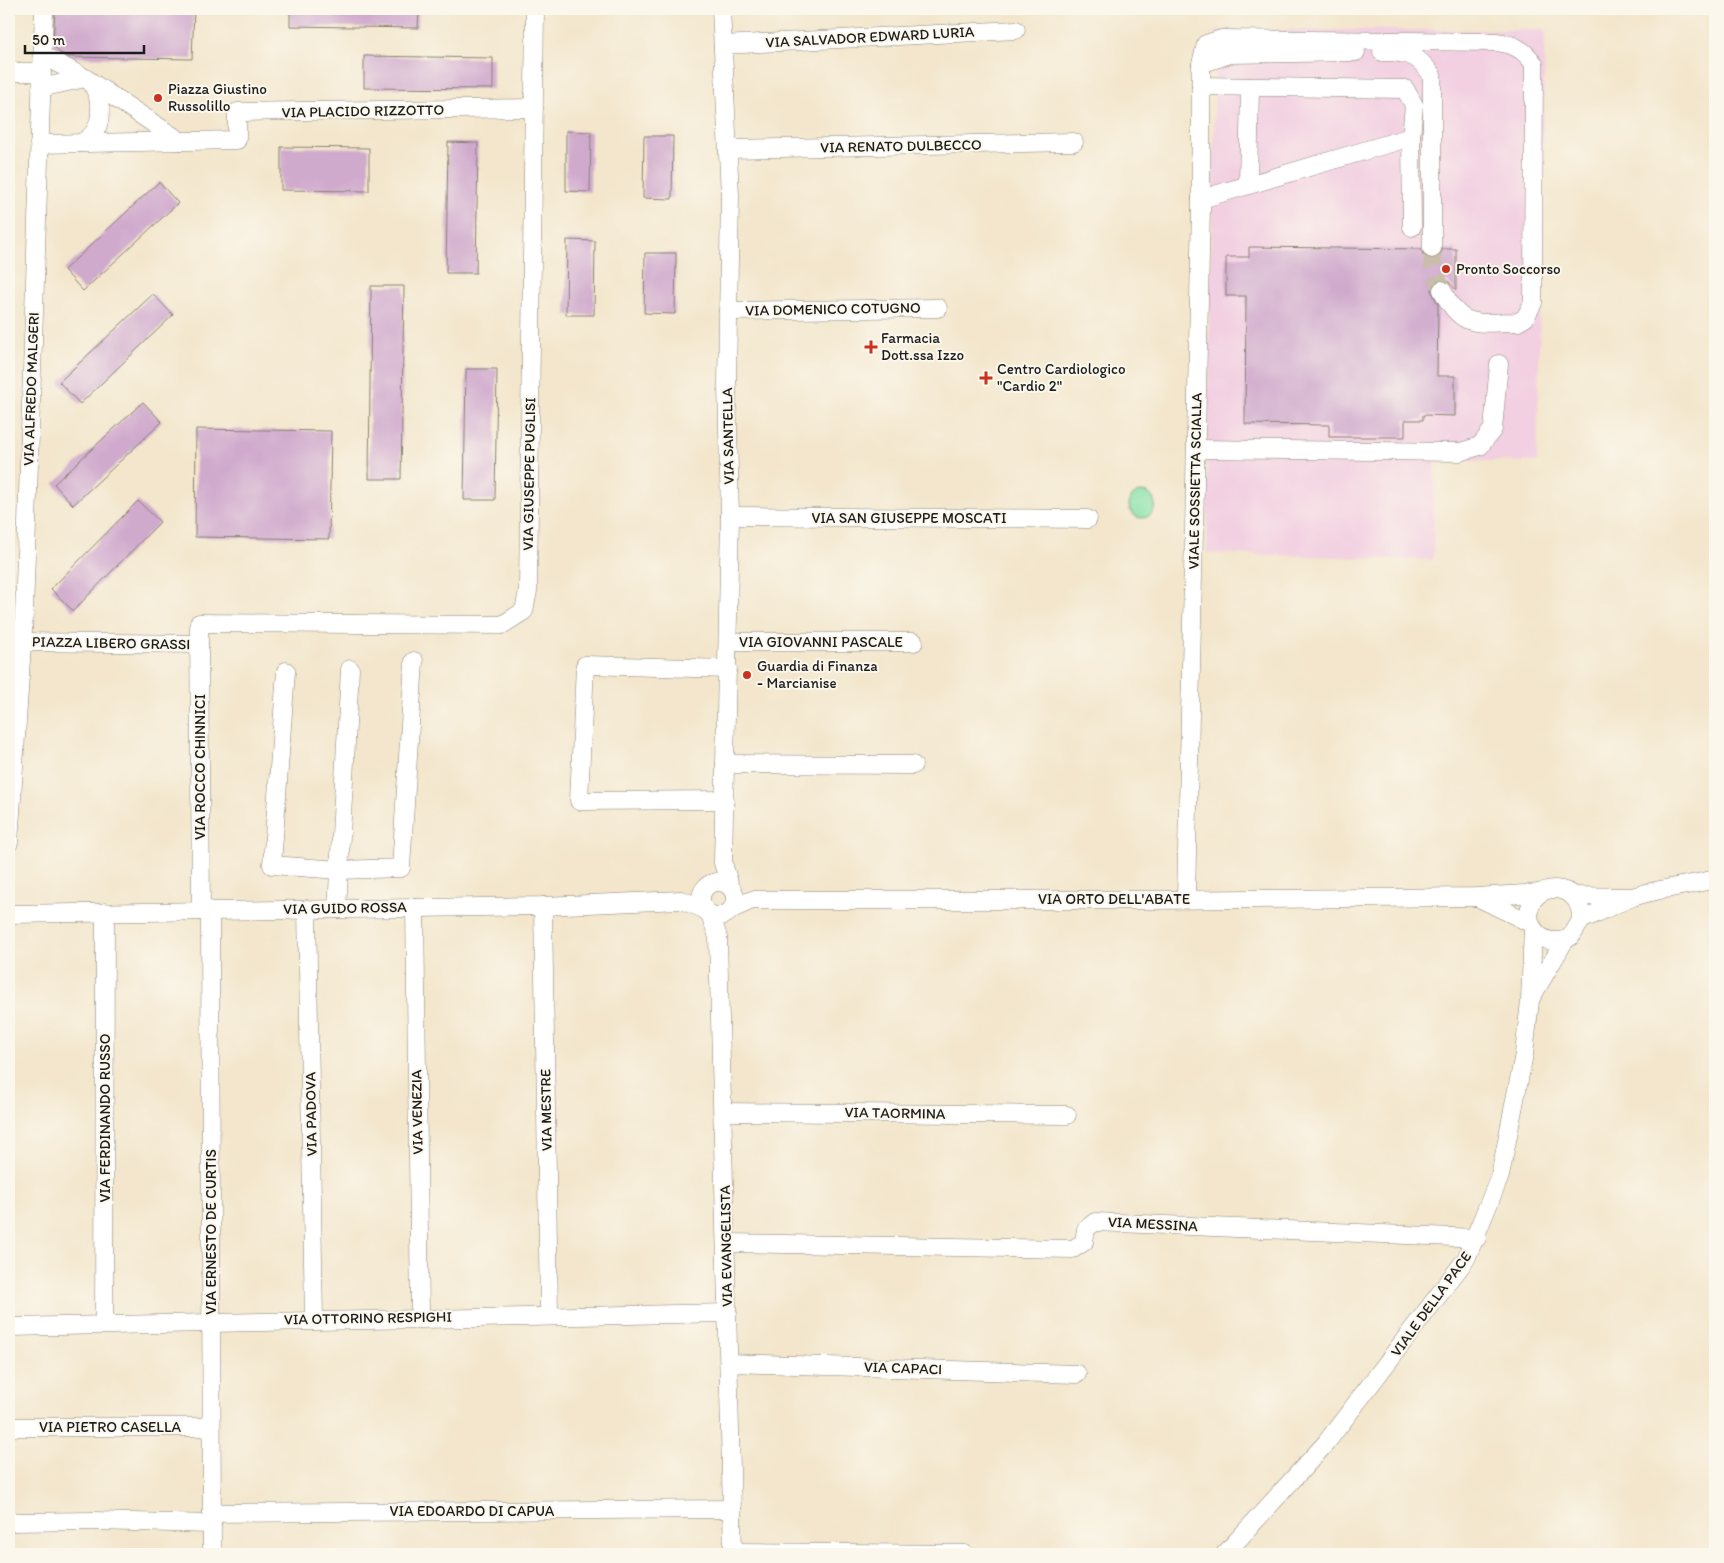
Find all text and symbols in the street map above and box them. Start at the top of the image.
scale bar [25,22,144,54]
street label: VIA SALVADOR EDWARD LURIA [765,23,975,51]
text: 50 m [32,31,65,49]
place label: Piazza Giustino Russolillo [168,80,267,115]
marker: Piazza Giustino Russolillo [152,92,164,104]
street label: VIA PLACIDO RIZZOTTO [282,101,445,121]
street label: VIA RENATO DULBECCO [820,136,982,156]
place label: Pronto Soccorso [1456,260,1561,278]
marker: Pronto Soccorso [1440,263,1452,275]
street label: VIA DOMENICO COTUGNO [745,298,921,320]
street label: VIA ALFREDO MALGERI [19,312,43,466]
place label: Farmacia Dott.ssa Izzo [881,329,964,364]
marker: Farmacia Dott.ssa Izzo [865,341,877,353]
place label: Centro Cardiologico "Cardio 2" [997,360,1126,395]
marker: Centro Cardiologico "Cardio 2" [979,371,993,385]
street label: VIA SANTELLA [718,387,738,485]
street label: VIALE SOSSIETTA SCIALLA [1184,392,1206,570]
street label: VIA GIUSEPPE PUGLISI [519,397,539,551]
street label: VIA SAN GIUSEPPE MOSCATI [811,509,1007,527]
street label: PIAZZA LIBERO GRASSI [32,633,190,653]
street label: VIA GIOVANNI PASCALE [739,633,903,651]
place label: Guardia di Finanza - Marcianise [757,657,878,692]
marker: Guardia di Finanza - Marcianise [741,669,753,681]
street label: VIA ROCCO CHINNICI [191,694,209,840]
street label: VIA ORTO DELL'ABATE [1038,890,1190,908]
street label: VIA GUIDO ROSSA [283,898,407,918]
street label: VIA FERDINANDO RUSSO [96,1033,114,1203]
street label: VIA VENEZIA [407,1069,427,1155]
street label: VIA MESTRE [536,1069,556,1151]
street label: VIA PADOVA [301,1071,321,1156]
street label: VIA TAORMINA [844,1103,946,1123]
street label: VIA ERNESTO DE CURTIS [202,1149,220,1315]
street label: VIA EVANGELISTA [716,1185,736,1307]
street label: VIA MESSINA [1108,1213,1199,1235]
street label: VIALE DELLA PACE [1387,1248,1475,1360]
street label: VIA OTTORINO RESPIGHI [284,1308,452,1328]
street label: VIA CAPACI [863,1358,943,1378]
street label: VIA PIETRO CASELLA [39,1418,182,1436]
street label: VIA EDOARDO DI CAPUA [390,1502,555,1520]

